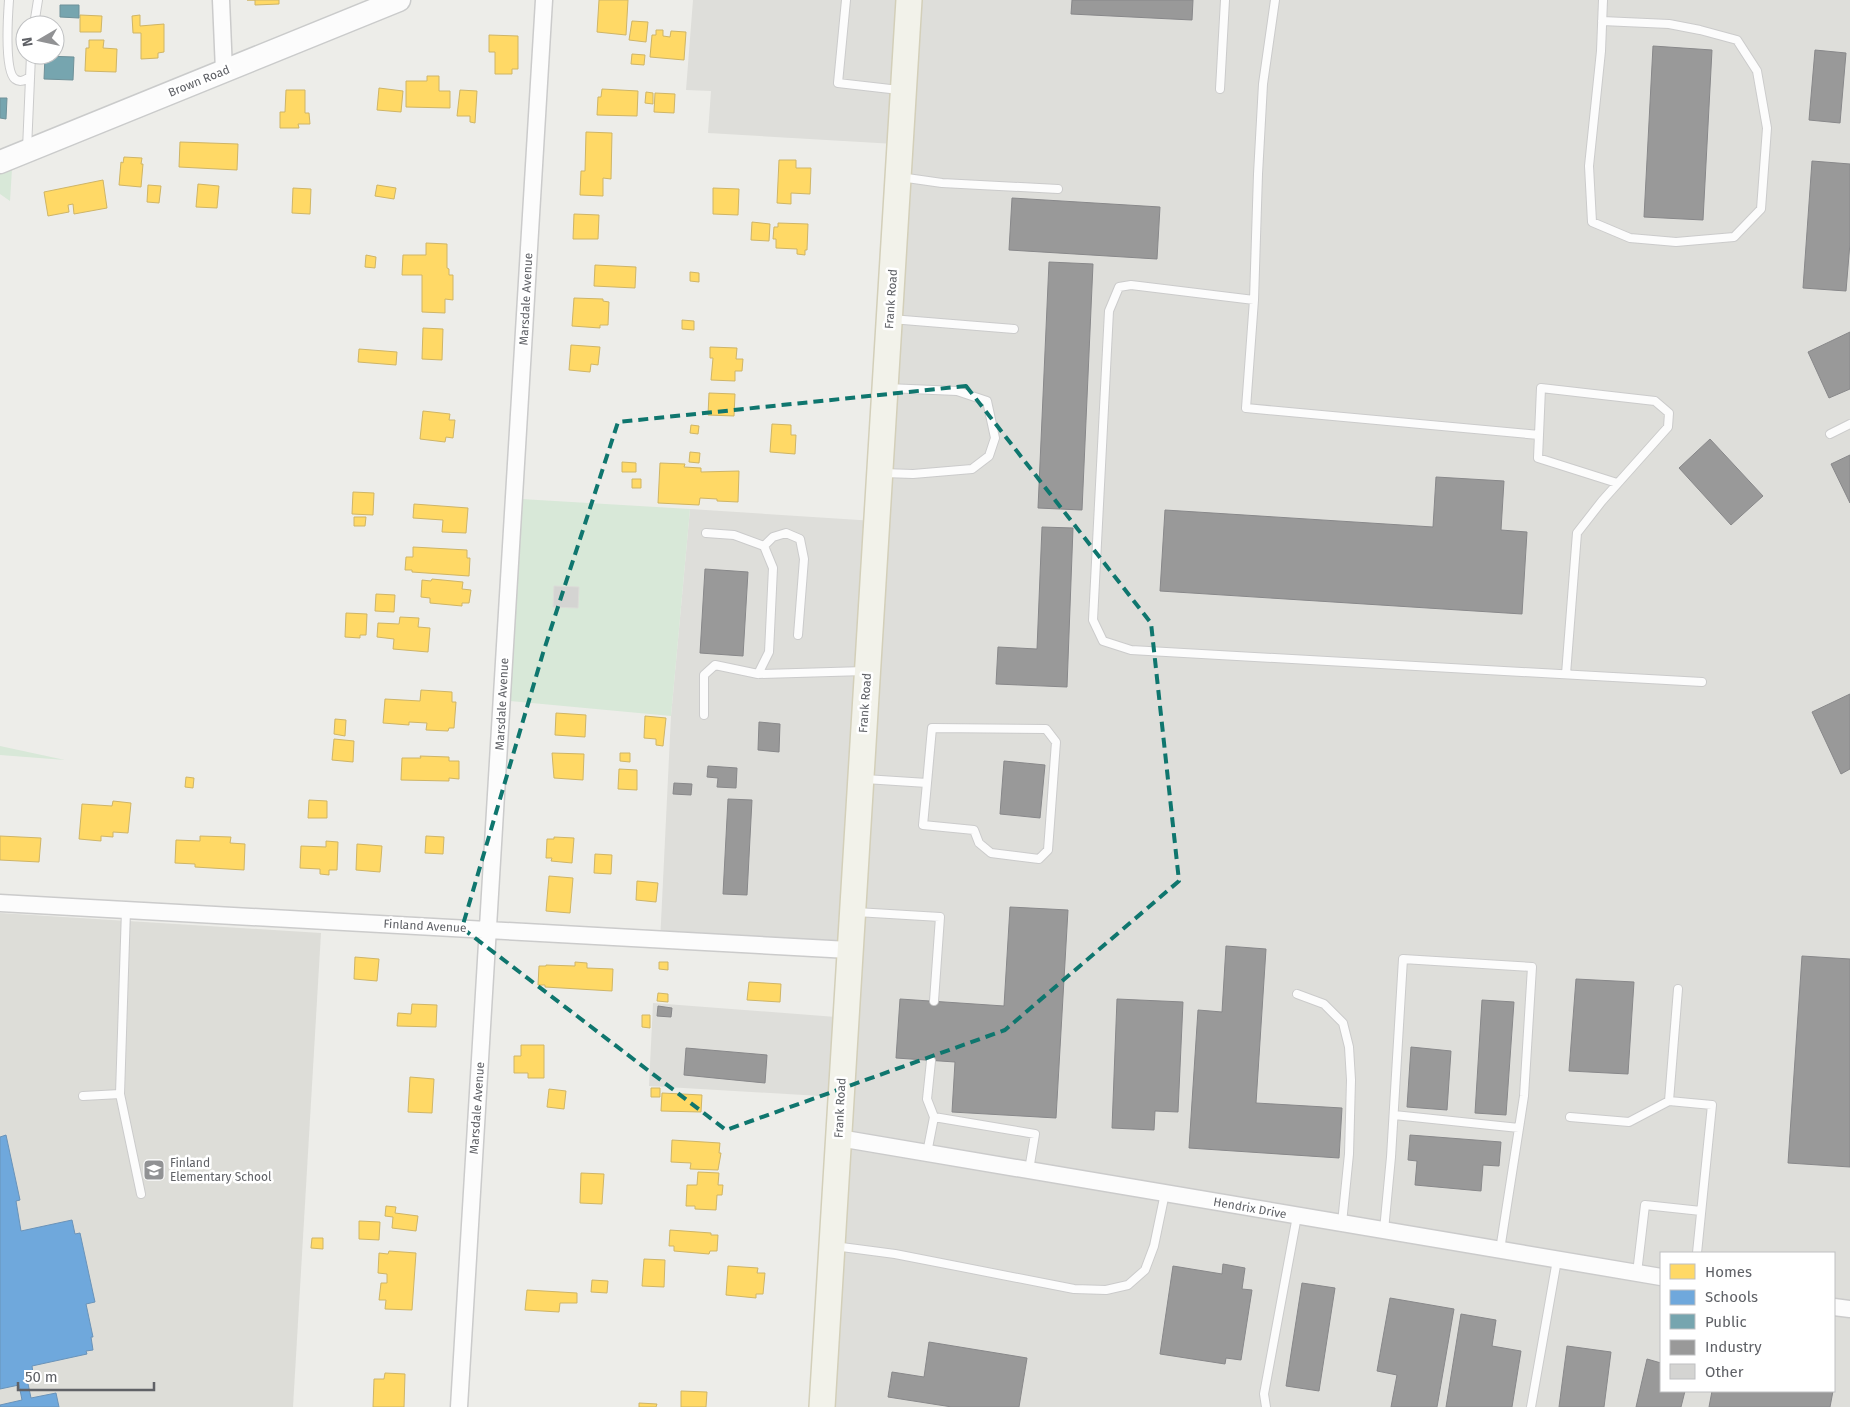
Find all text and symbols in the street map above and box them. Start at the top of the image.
north arrow [15,15,65,65]
text: N [19,36,37,48]
street label: Brown Road [166,62,232,100]
street label: Marsdale Avenue [517,252,535,346]
street label: Frank Road [882,268,900,330]
street label: Marsdale Avenue [493,657,511,751]
street label: Frank Road [856,672,874,734]
street label: Finland Avenue [383,917,467,935]
street label: Marsdale Avenue [467,1061,487,1155]
street label: Frank Road [831,1078,849,1138]
place label: Finland Elementary School [170,1156,272,1184]
school or university icon: Finland Elementary School [142,1158,166,1182]
street label: Hendrix Drive [1212,1195,1288,1221]
legend [1660,1252,1835,1392]
text: Homes [1705,1263,1752,1281]
text: Schools [1705,1288,1758,1306]
text: Public [1705,1313,1747,1331]
text: Industry [1705,1338,1762,1356]
scale bar [18,1360,154,1392]
text: Other [1705,1363,1744,1381]
text: 50 m [25,1368,58,1386]

